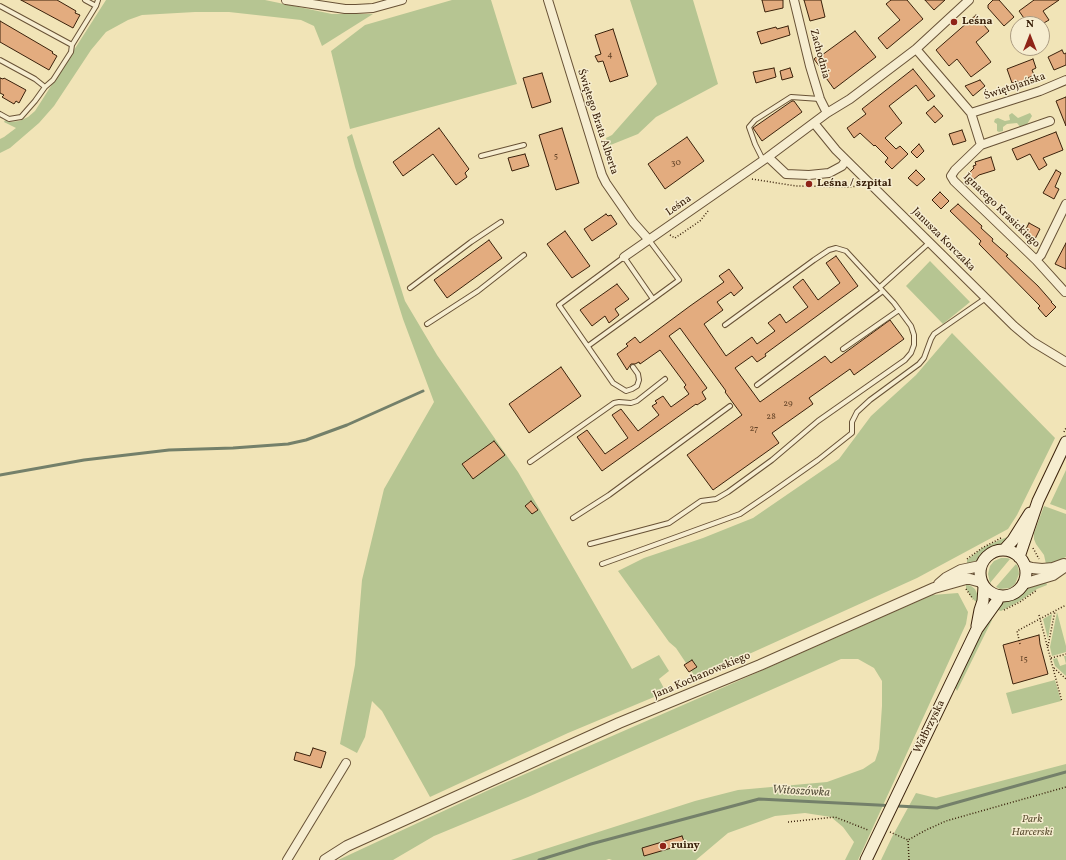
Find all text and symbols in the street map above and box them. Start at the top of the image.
place label: Leśna [962,15,992,29]
north arrow [1010,16,1050,56]
marker: Leśna [949,17,959,27]
text: N [1026,17,1034,32]
street label: Zachodnia [806,28,832,80]
house number: 4 [607,50,613,60]
street label: Świętego Brata Alberta [574,68,620,176]
street label: Świętojańska [983,70,1047,104]
house number: 5 [554,151,558,161]
house number: 30 [671,158,681,168]
street label: Ignacego Krasickiego [960,171,1042,251]
place label: Leśna / szpital [817,177,891,191]
marker: Leśna / szpital [804,179,814,189]
street label: Leśna [664,193,694,219]
street label: Janusza Korczaka [908,205,978,275]
house number: 29 [783,399,793,409]
house number: 28 [766,412,776,422]
house number: 27 [750,424,758,434]
street label: Jana Kochanowskiego [651,650,753,702]
house number: 15 [1020,654,1028,664]
street label: Wałbrzyska [912,698,948,756]
water label: Witoszówka [772,783,830,801]
park label: Park Harcerski [1012,813,1052,839]
place label: ruiny [671,839,700,853]
marker: ruiny [658,841,668,851]

